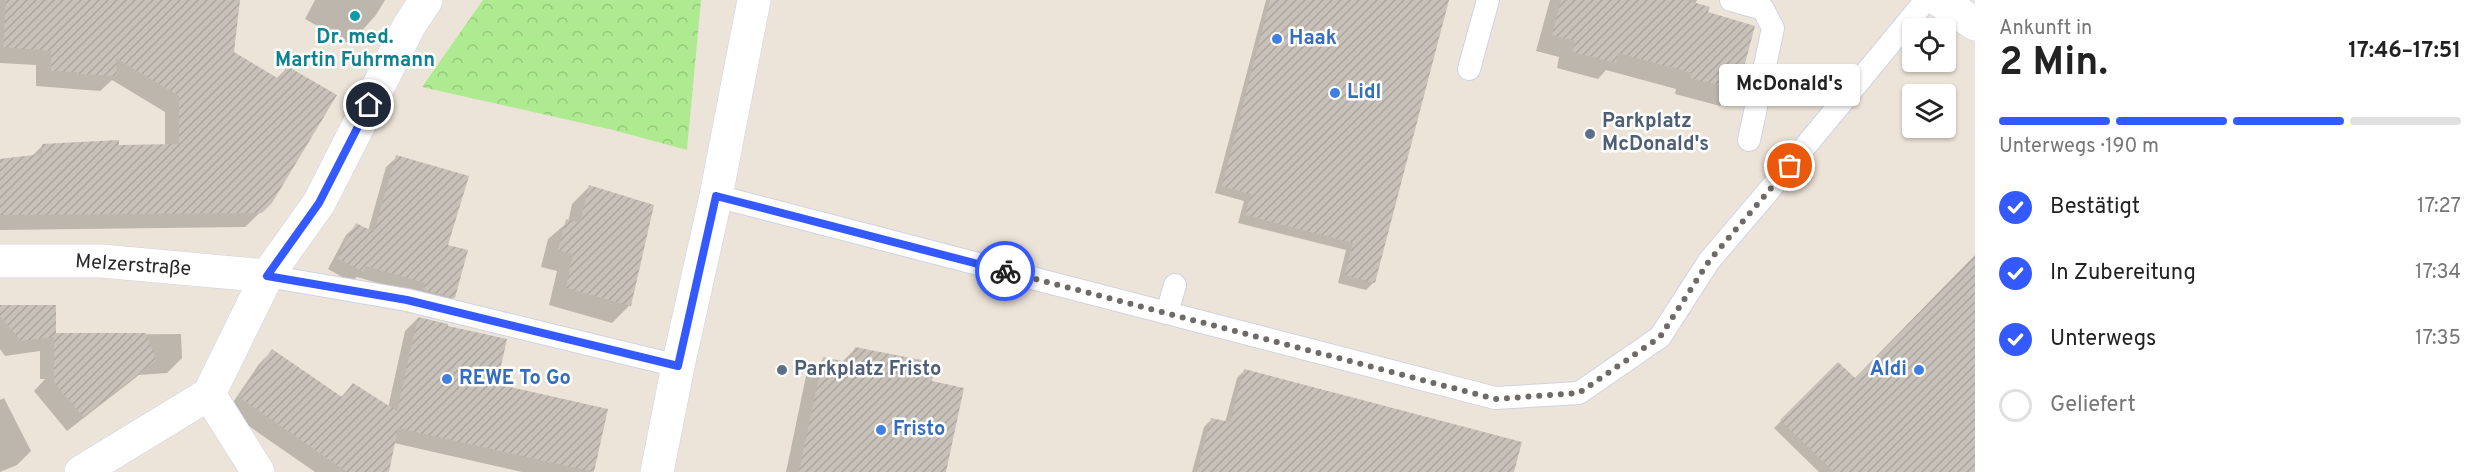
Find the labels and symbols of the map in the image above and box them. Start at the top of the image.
marker: Dr. med. Martin Fuhrmann [348,9,362,23]
place label: Dr. med. Martin Fuhrmann [275,25,435,74]
place label: Haak [1289,26,1337,52]
marker: Haak [1270,32,1284,46]
callout: McDonald's [1720,64,1860,106]
pin [343,79,394,130]
place label: Lidl [1347,80,1381,106]
marker: Lidl [1328,86,1342,100]
place label: Parkplatz McDonald's [1602,109,1709,158]
marker: Parkplatz McDonald's [1583,127,1597,141]
pin [1764,140,1815,191]
courier [975,241,1035,301]
street label: Melzerstraße [74,249,192,283]
place label: Parkplatz Fristo [794,357,941,383]
place label: Aldi [1870,357,1907,383]
marker: Parkplatz Fristo [775,363,789,377]
marker: Aldi [1912,363,1926,377]
place label: REWE To Go [459,366,571,392]
marker: REWE To Go [440,372,454,386]
place label: Fristo [893,417,945,443]
marker: Fristo [874,423,888,437]

